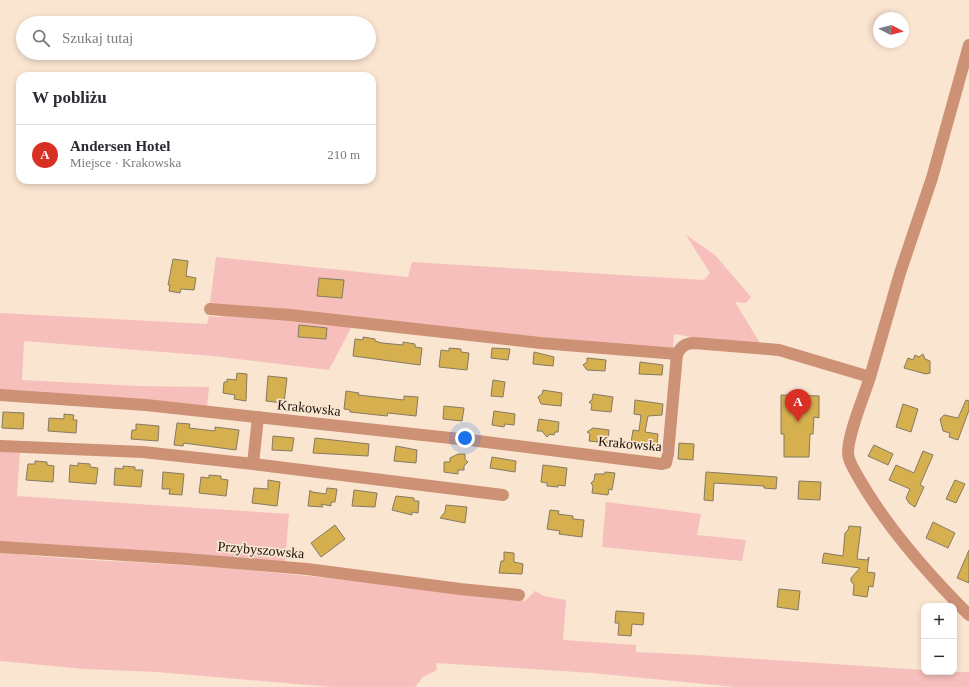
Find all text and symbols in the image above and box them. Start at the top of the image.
north arrow [873,12,909,48]
search box [16,16,376,60]
icon: search [30,27,52,49]
text: Szukaj tutaj [62,30,133,46]
text: W pobliżu [32,88,107,107]
text: Andersen Hotel [70,138,170,154]
text: A [40,147,50,162]
text: 210 m [327,147,360,162]
text: Miejsce · Krakowska [70,155,181,170]
pin: A [785,389,811,422]
street label: Krakowska [277,397,342,419]
your location [455,428,475,448]
street label: Krakowska [598,434,663,454]
street label: Przybyszowska [217,539,306,561]
map controls [921,603,957,675]
button: + [921,603,957,639]
button: − [921,639,957,675]

